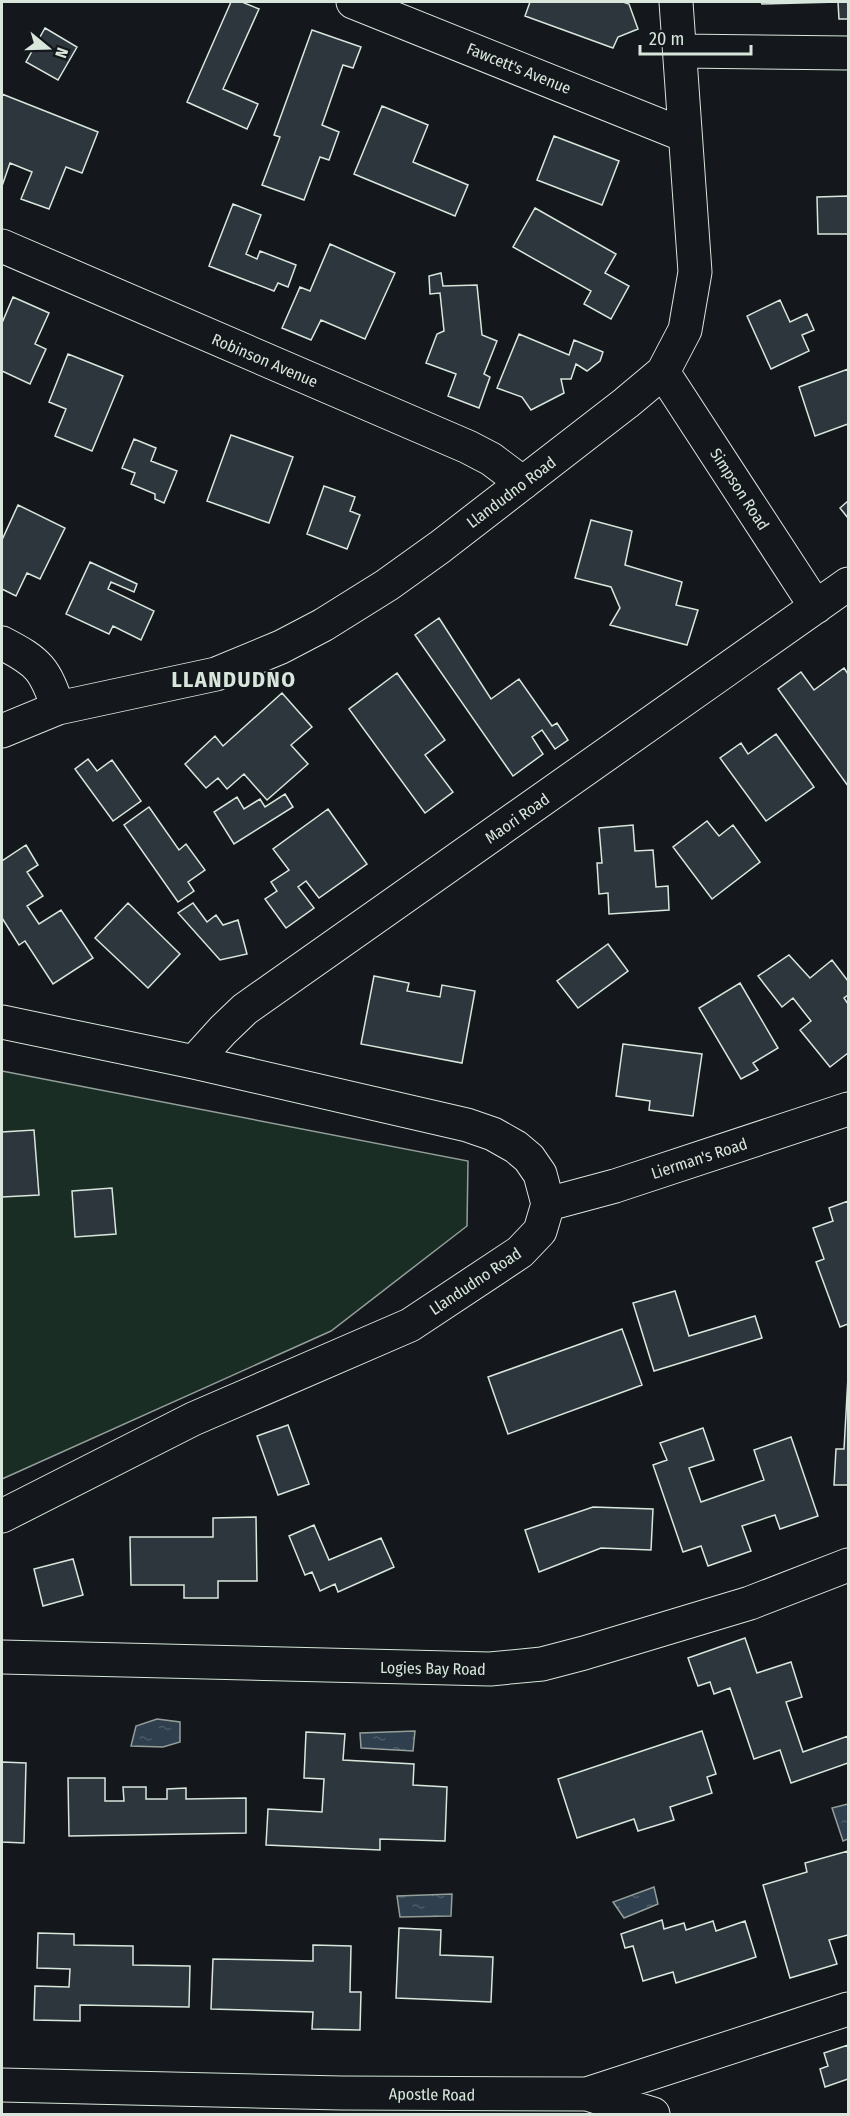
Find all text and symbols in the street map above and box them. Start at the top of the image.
north arrow [18,18,78,78]
scale bar [640,18,751,56]
text: 20 m [649,28,684,50]
street label: Fawcett's Avenue [464,39,574,98]
text: N [51,45,72,60]
street label: Robinson Avenue [209,330,321,391]
street label: Simpson Road [706,445,773,534]
street label: Llandudno Road [463,453,560,532]
district label: LLANDUDNO [171,666,297,693]
street label: Maori Road [481,789,553,847]
street label: Lierman's Road [649,1134,750,1183]
street label: Llandudno Road [426,1244,525,1319]
street label: Logies Bay Road [380,1658,486,1679]
street label: Apostle Road [389,2084,475,2105]

